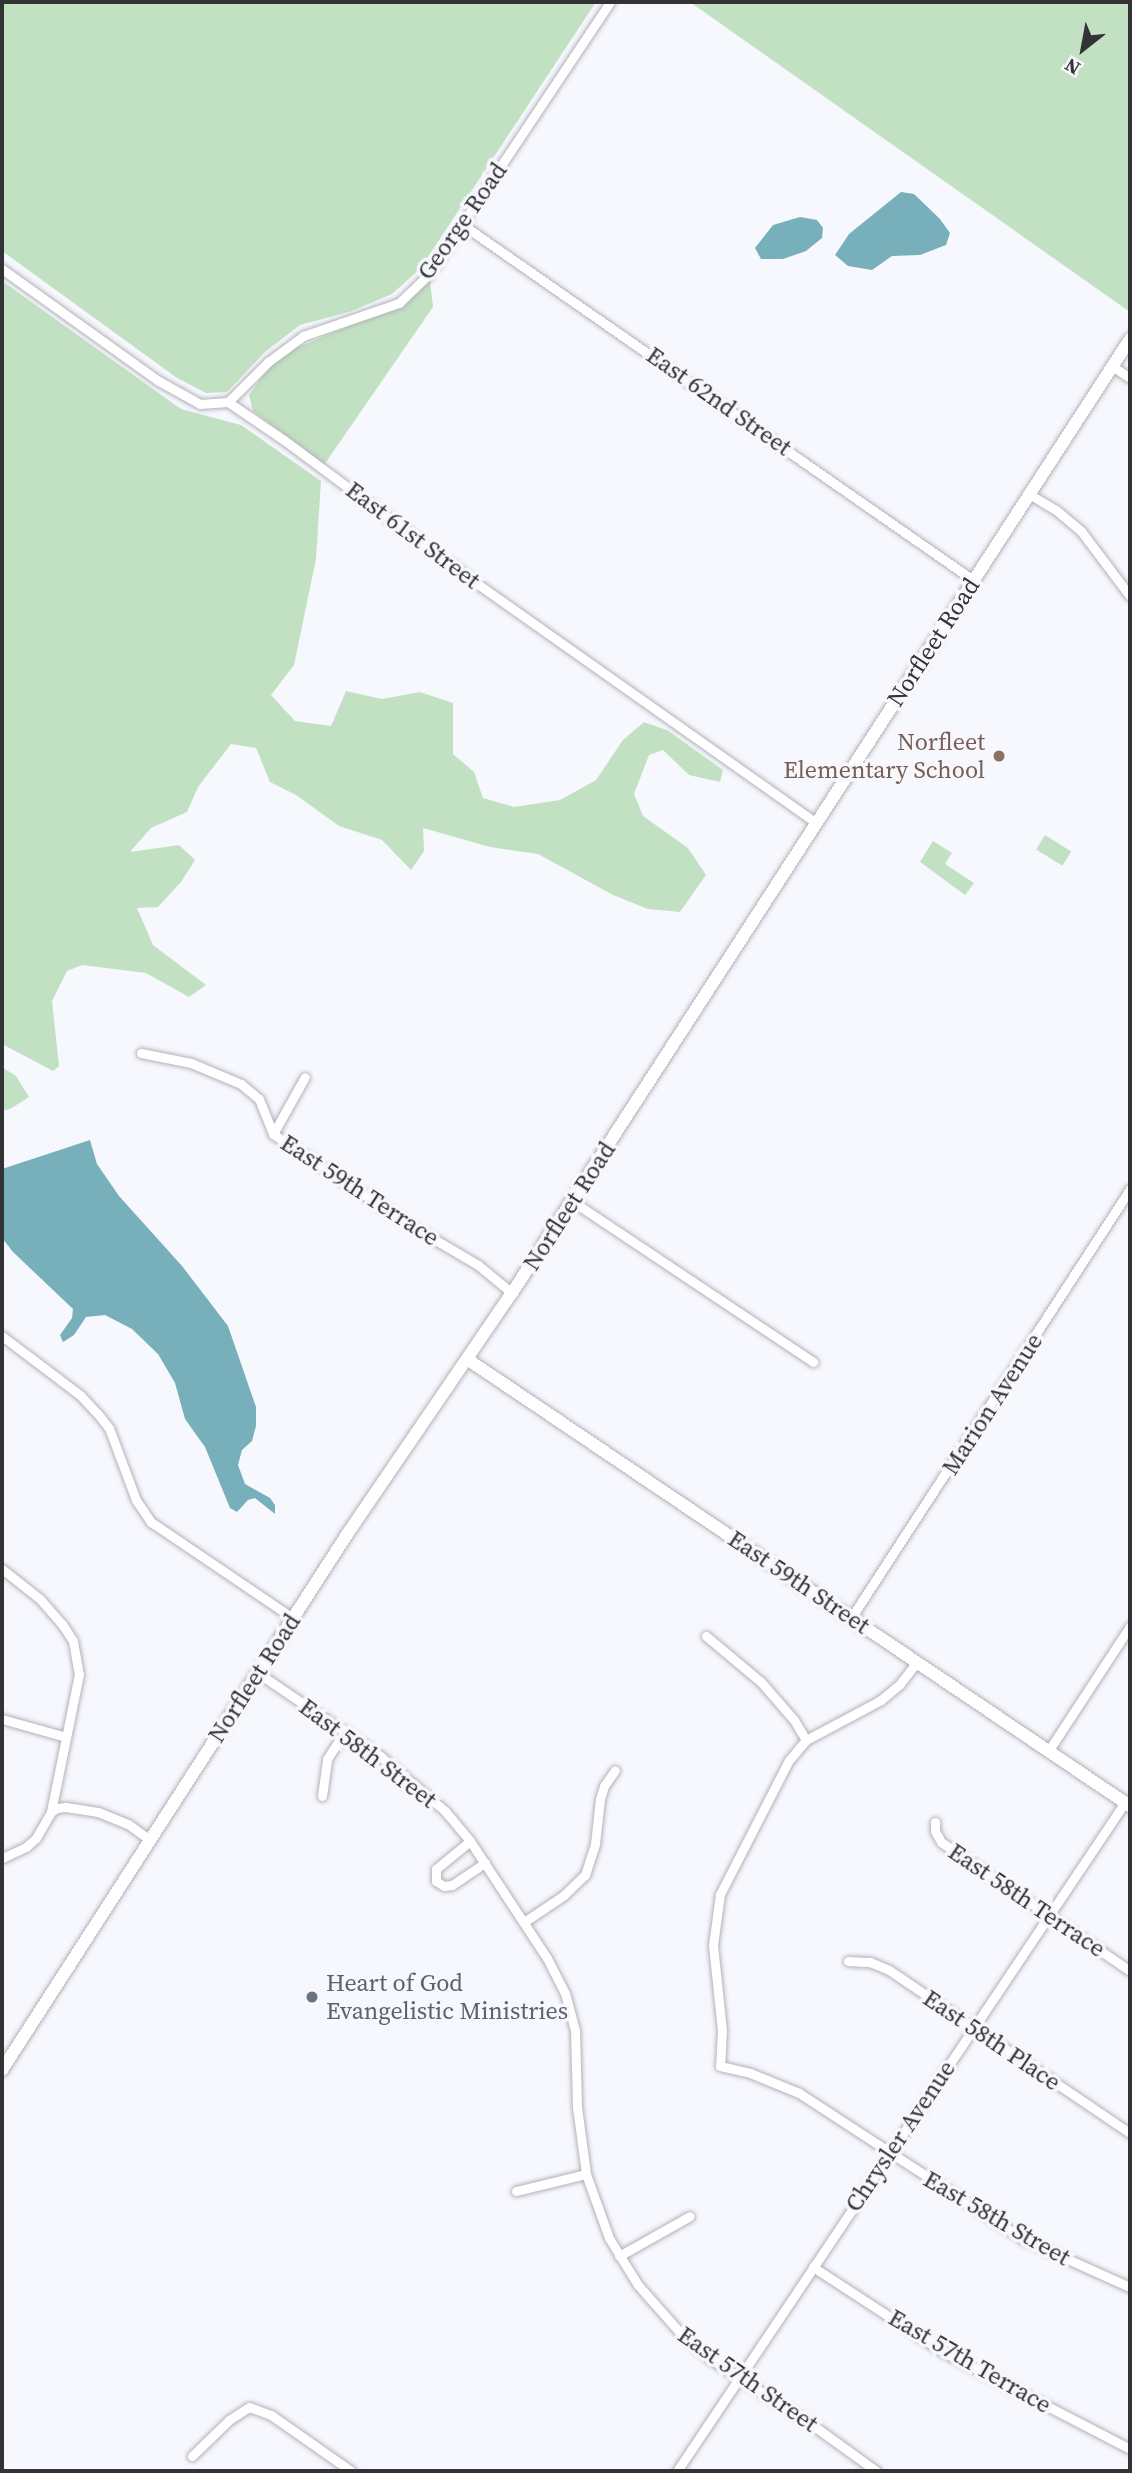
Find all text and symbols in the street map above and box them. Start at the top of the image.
north arrow [1048,14,1118,84]
text: N [1060,52,1085,82]
street label: George Road [411,157,513,285]
street label: East 62nd Street [641,340,797,462]
street label: East 61st Street [340,475,486,595]
street label: Norfleet Road [881,572,985,712]
place label: Norfleet Elementary School [783,728,985,784]
marker: Norfleet Elementary School [991,748,1007,764]
street label: East 59th Terrace [275,1128,445,1252]
street label: Norfleet Road [517,1136,621,1276]
street label: Marion Avenue [936,1328,1048,1480]
street label: East 59th Street [723,1524,875,1640]
street label: Norfleet Road [202,1608,306,1748]
street label: East 58th Street [294,1692,442,1814]
street label: East 58th Terrace [943,1837,1111,1963]
place label: Heart of God Evangelistic Ministries [326,1969,568,2025]
street label: East 58th Place [918,1983,1066,2097]
marker: Heart of God Evangelistic Ministries [304,1989,320,2005]
street label: Chrysler Avenue [839,2055,961,2217]
street label: East 58th Street [919,2164,1075,2272]
street label: East 57th Terrace [883,2303,1057,2419]
street label: East 57th Street [672,2320,824,2438]

